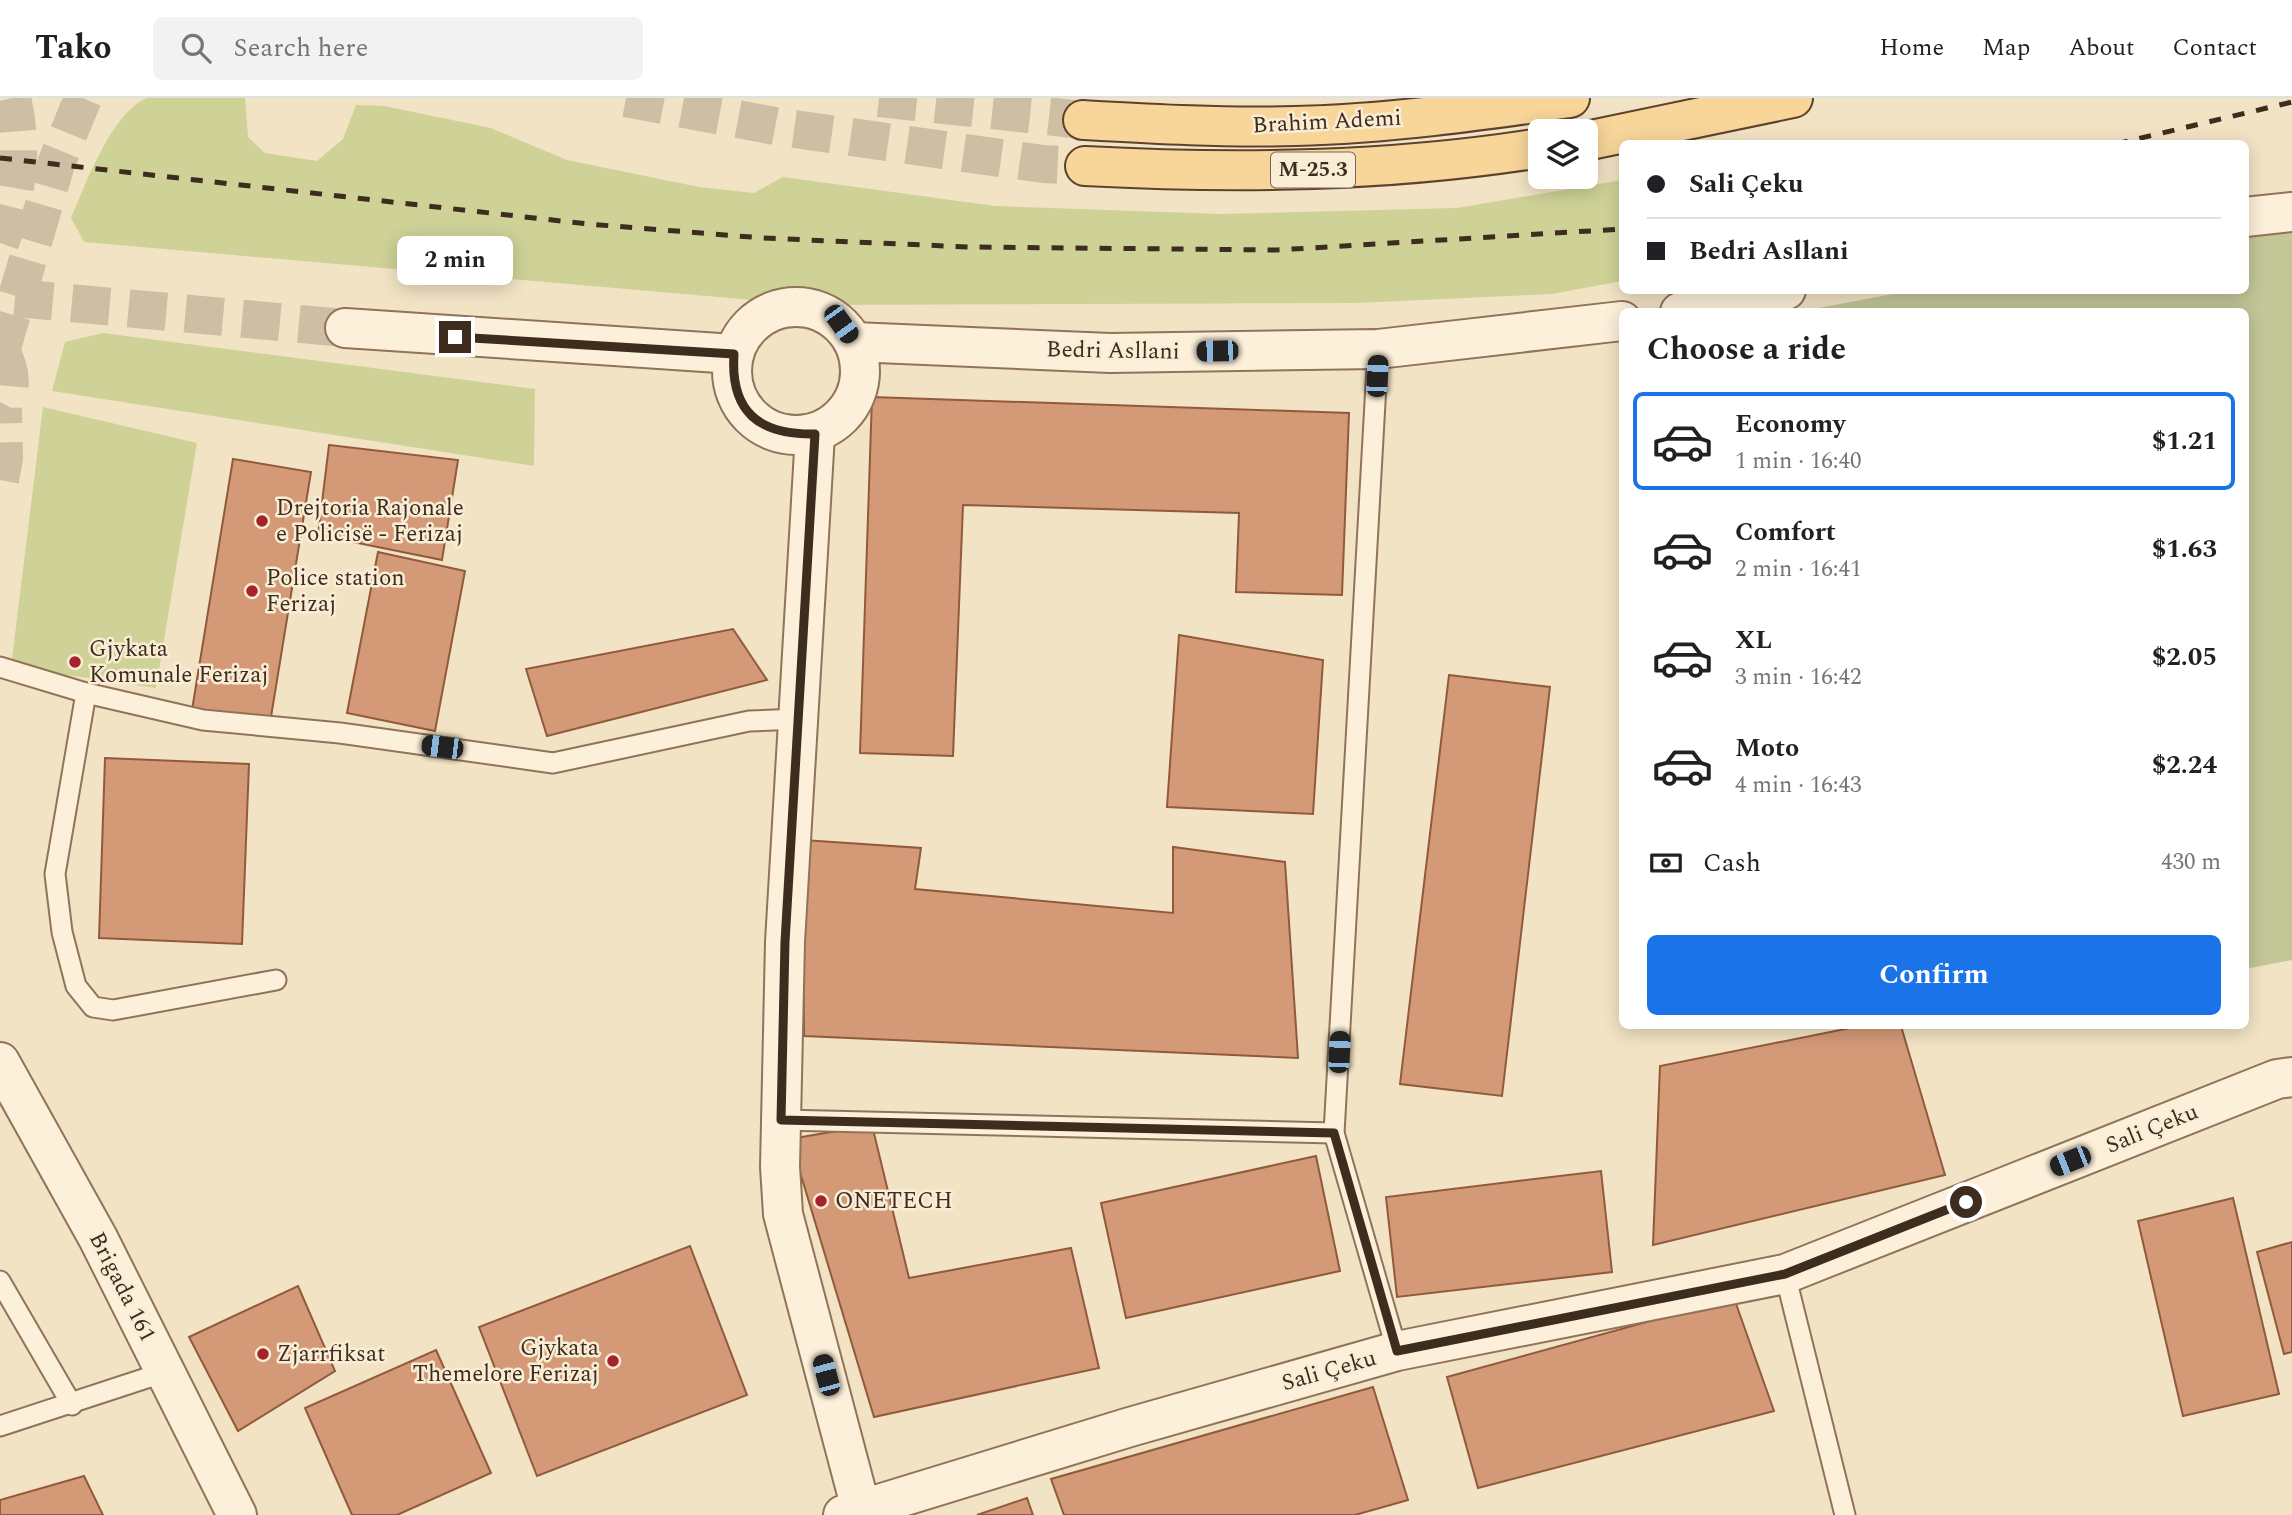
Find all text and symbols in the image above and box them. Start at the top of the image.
search box [153,17,643,80]
text: Tako [35,23,111,73]
text: Search here [233,28,368,68]
icon: search [177,29,215,67]
text: Home [1879,30,1944,66]
text: Map [1982,30,2030,66]
text: About [2068,30,2134,66]
text: Contact [2172,30,2257,66]
street label: Brahim Ademi [1252,101,1402,143]
map controls [1528,119,1598,189]
button: layers [1528,119,1598,189]
road number: M-25.3 [1271,153,1355,188]
text: Sali Çeku [1689,164,1803,204]
text: Bedri Asllani [1689,231,1849,271]
callout: 2 min [397,236,513,285]
text: 2 min [424,243,486,278]
car [821,301,862,347]
route end [439,321,471,353]
text: Choose a ride [1647,325,1846,374]
street label: Bedri Asllani [1046,332,1180,370]
car [1196,340,1239,362]
car [1366,354,1389,398]
text: Economy [1735,404,1845,444]
icon: car [1651,410,1714,473]
text: $1.21 [2152,421,2217,461]
text: 1 min · 16:40 [1735,444,1862,479]
place label: Drejtoria Rajonale e Policisë - Ferizaj [276,491,464,552]
text: Comfort [1735,512,1836,552]
marker: Drejtoria Rajonale e Policisë - Ferizaj [254,513,270,529]
icon: car [1651,518,1714,581]
text: $1.63 [2152,529,2217,569]
text: 2 min · 16:41 [1735,552,1862,587]
place label: Police station Ferizaj [266,561,405,622]
marker: Police station Ferizaj [244,583,260,599]
text: XL [1735,620,1772,660]
icon: car [1651,626,1714,689]
place label: Gjykata Komunale Ferizaj [89,632,269,693]
text: $2.05 [2152,637,2217,677]
marker: Gjykata Komunale Ferizaj [67,654,83,670]
text: 3 min · 16:42 [1735,660,1862,695]
text: Moto [1735,728,1799,768]
car [420,734,465,760]
icon: car [1651,734,1714,797]
text: $2.24 [2152,745,2217,785]
text: 4 min · 16:43 [1735,768,1862,803]
text: Cash [1703,843,1761,883]
icon: cash [1647,844,1685,882]
text: 430 m [2161,845,2221,880]
button: Confirm [1647,935,2221,1015]
car [1328,1030,1351,1074]
street label: Sali Çeku [2101,1095,2204,1163]
car [2047,1143,2094,1179]
place label: ONETECH [835,1184,953,1219]
route start [1950,1186,1982,1218]
marker: ONETECH [813,1193,829,1209]
street label: Brigada 161 [79,1226,165,1348]
place label: Gjykata Themelore Ferizaj [412,1331,599,1392]
place label: Zjarrfiksat [277,1337,385,1372]
street label: Sali Çeku [1278,1341,1380,1401]
marker: Zjarrfiksat [255,1346,271,1362]
car [811,1352,842,1398]
marker: Gjykata Themelore Ferizaj [605,1353,621,1369]

